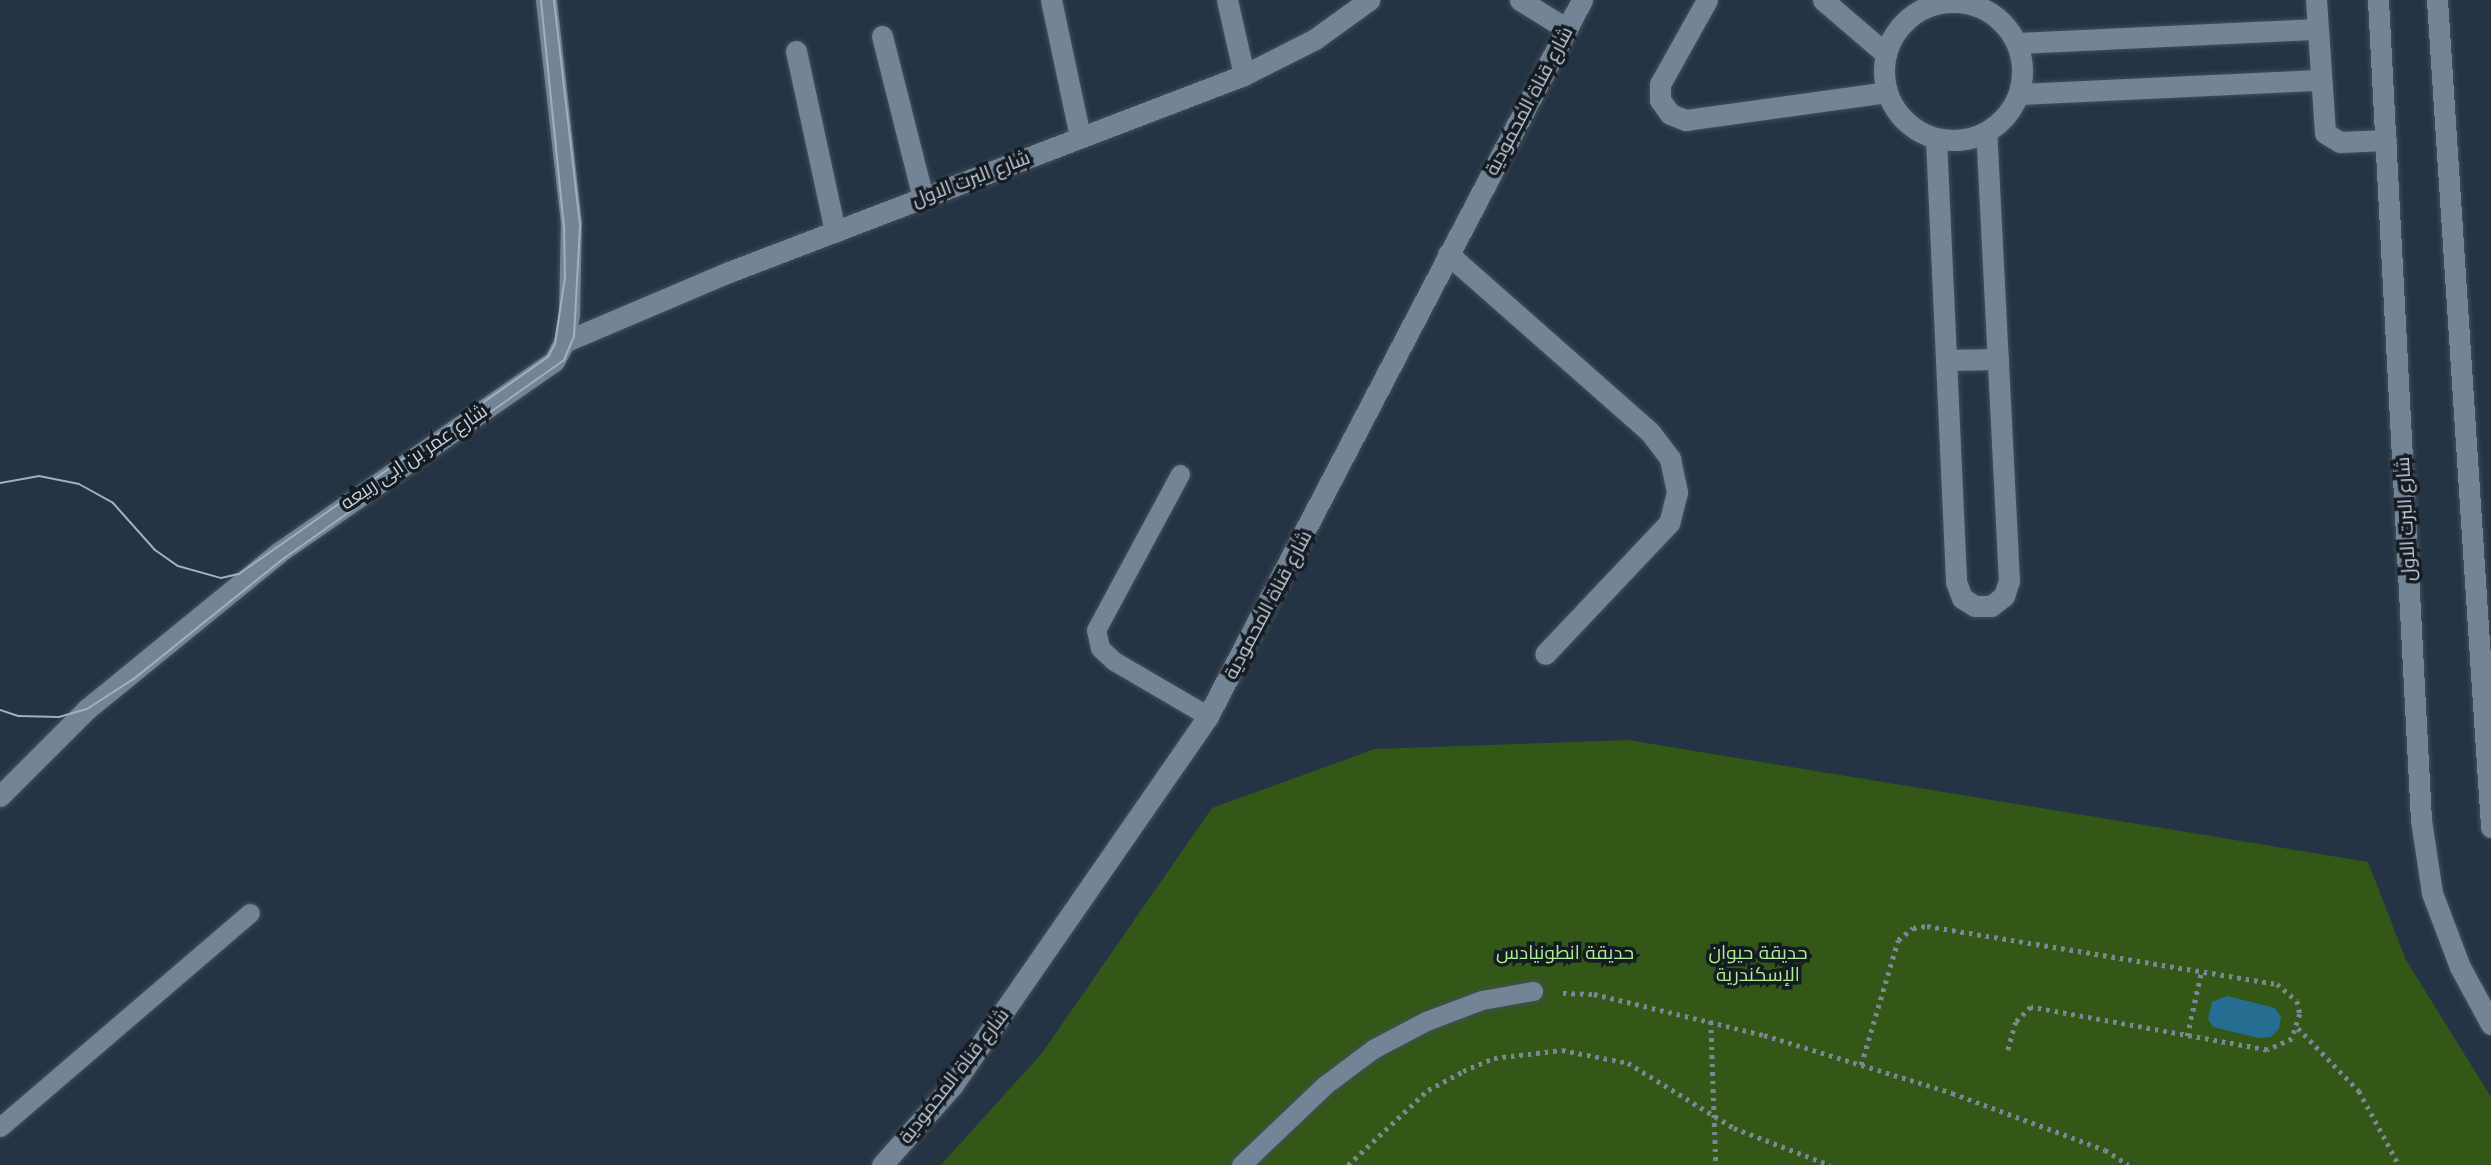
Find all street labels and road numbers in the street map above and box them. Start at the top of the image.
street label: شارع قناة المحمودية [1480,23,1578,179]
street label: شارع البرت الاول [909,146,1033,212]
street label: شارع عمر بن ابى ربيعه [336,399,492,515]
street label: شارع البرت الاول [2391,456,2421,582]
street label: شارع قناة المحمودية [1219,527,1317,683]
street label: شارع قناة المحمودية [894,1004,1014,1148]

